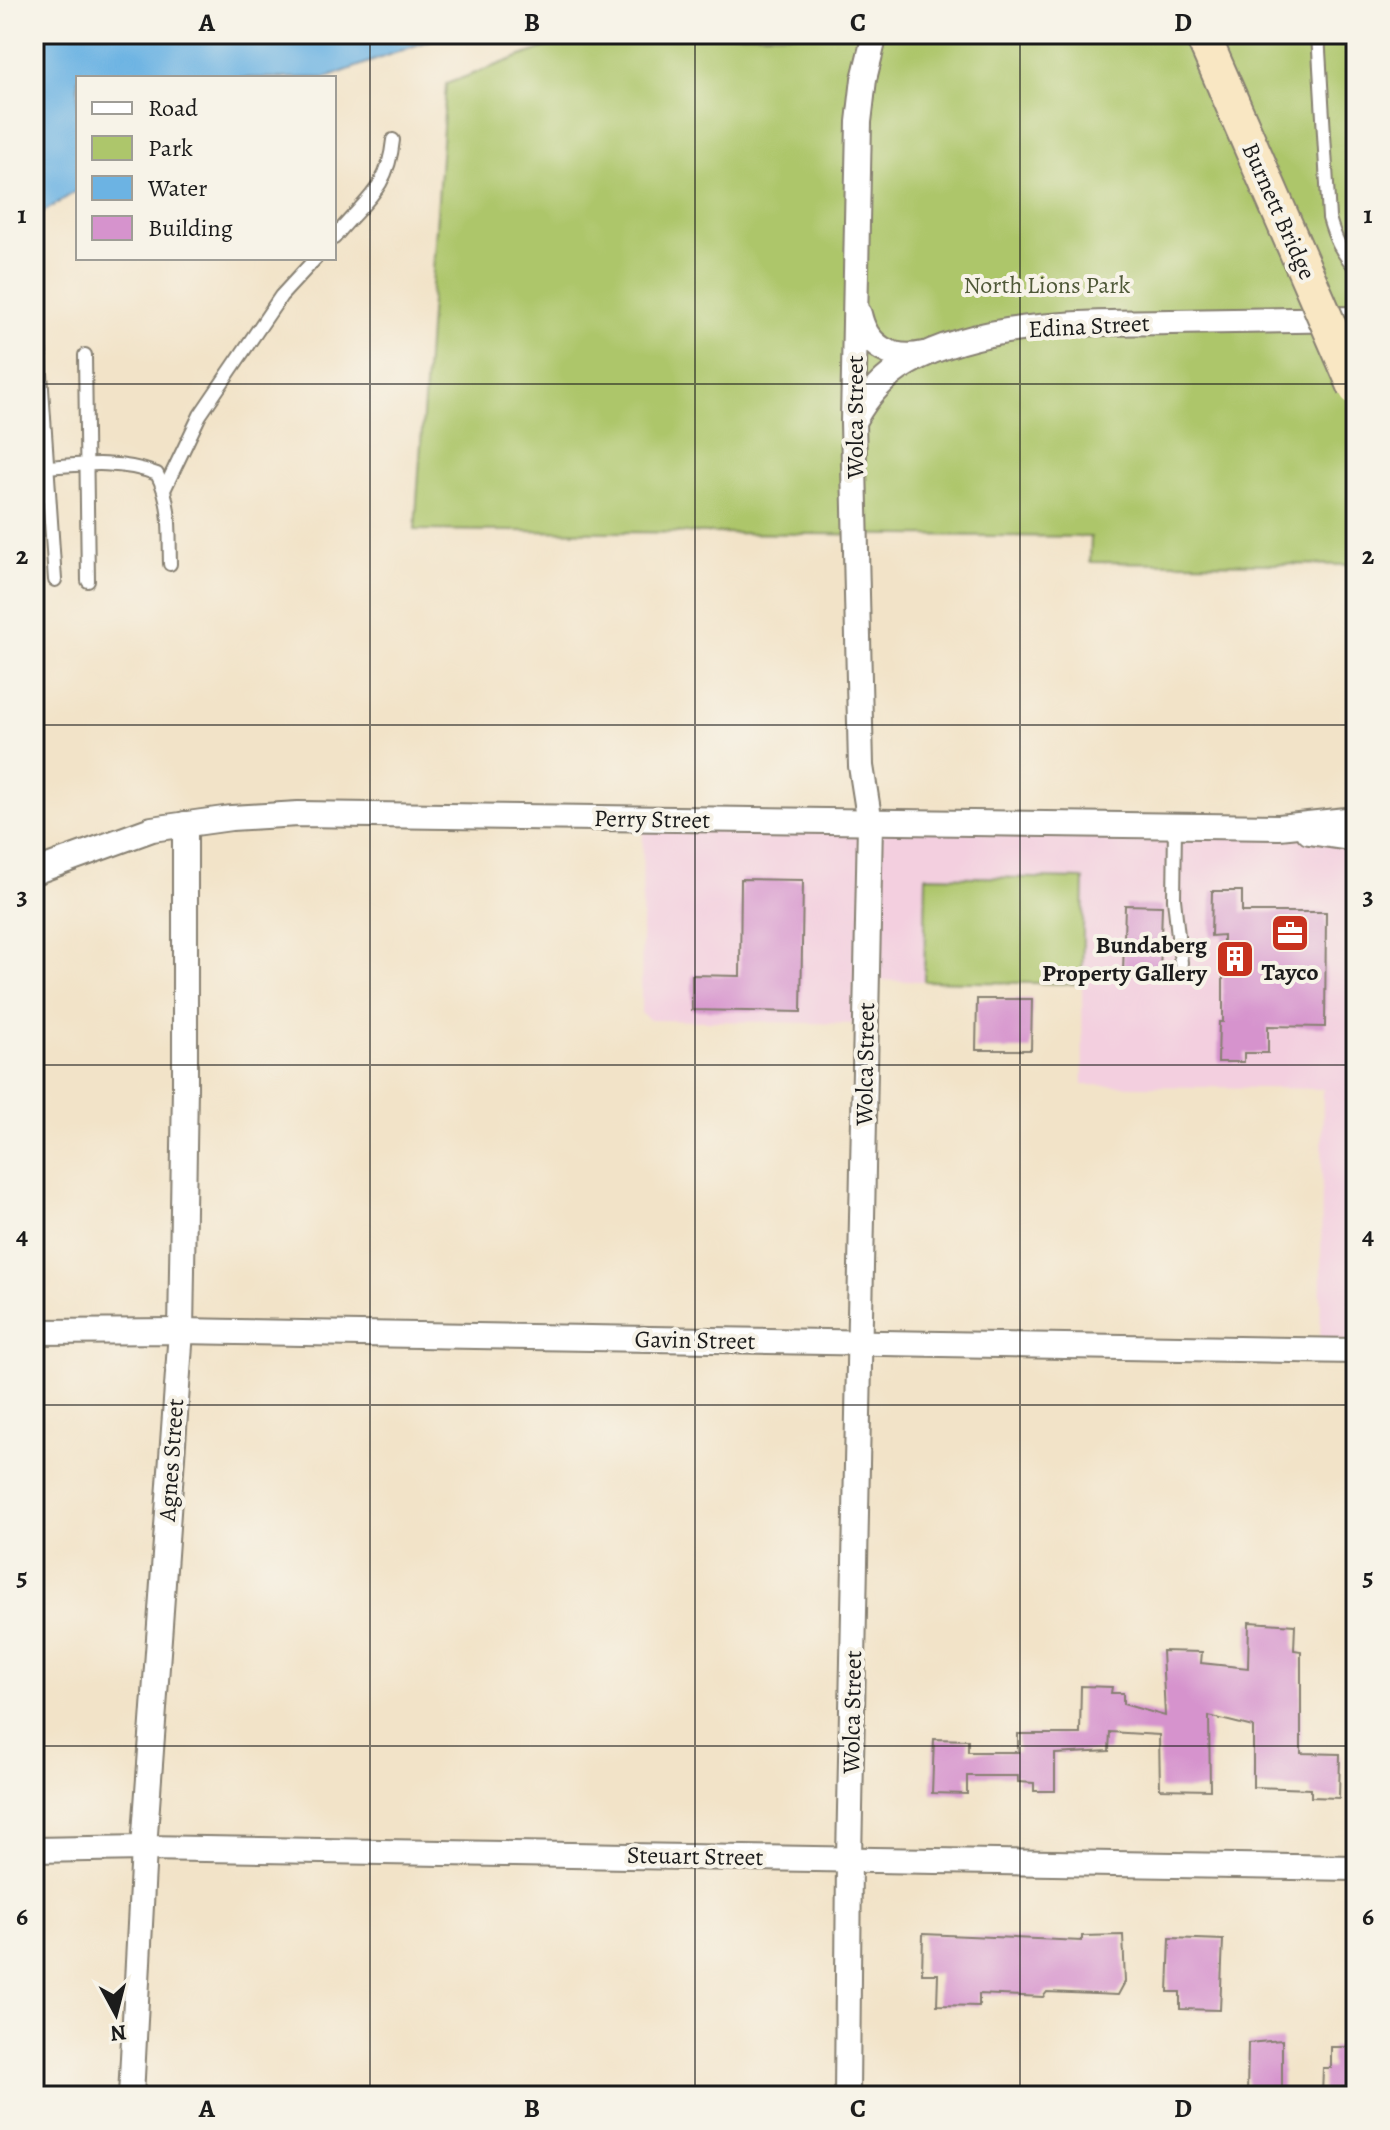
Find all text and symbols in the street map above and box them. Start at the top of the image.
text: A [198,5,216,40]
text: B [524,5,540,40]
text: C [850,5,866,40]
text: D [1174,5,1192,40]
legend [76,76,336,260]
text: Road [148,92,198,124]
text: Park [148,132,193,164]
street label: Burnett Bridge [1235,137,1323,285]
text: Water [147,172,208,204]
text: 1 [17,197,27,232]
text: 1 [1363,197,1373,232]
text: Building [148,212,233,244]
park label: North Lions Park [964,269,1131,301]
street label: Edina Street [1028,307,1151,345]
street label: Wolca Street [839,355,871,480]
text: 2 [16,538,29,573]
text: 2 [1362,538,1375,573]
street label: Perry Street [594,802,710,836]
text: 3 [16,878,28,913]
text: 3 [1362,878,1374,913]
office icon: Tayco [1269,912,1311,954]
place label: Bundaberg Property Gallery [1042,929,1208,989]
building icon: Bundaberg Property Gallery [1214,938,1256,980]
place label: Tayco [1261,956,1319,988]
street label: Wolca Street [848,1002,882,1127]
text: 4 [16,1218,28,1253]
text: 4 [1362,1218,1374,1253]
street label: Gavin Street [634,1323,756,1357]
street label: Agnes Street [151,1397,191,1524]
text: 5 [16,1559,28,1594]
text: 5 [1362,1559,1374,1594]
street label: Wolca Street [835,1650,869,1775]
street label: Steuart Street [627,1839,764,1873]
text: 6 [16,1899,28,1934]
text: 6 [1362,1899,1374,1934]
north arrow [76,1974,156,2054]
text: N [109,2017,128,2049]
text: A [198,2091,216,2126]
text: B [524,2091,540,2126]
text: C [850,2091,866,2126]
text: D [1174,2091,1192,2126]

